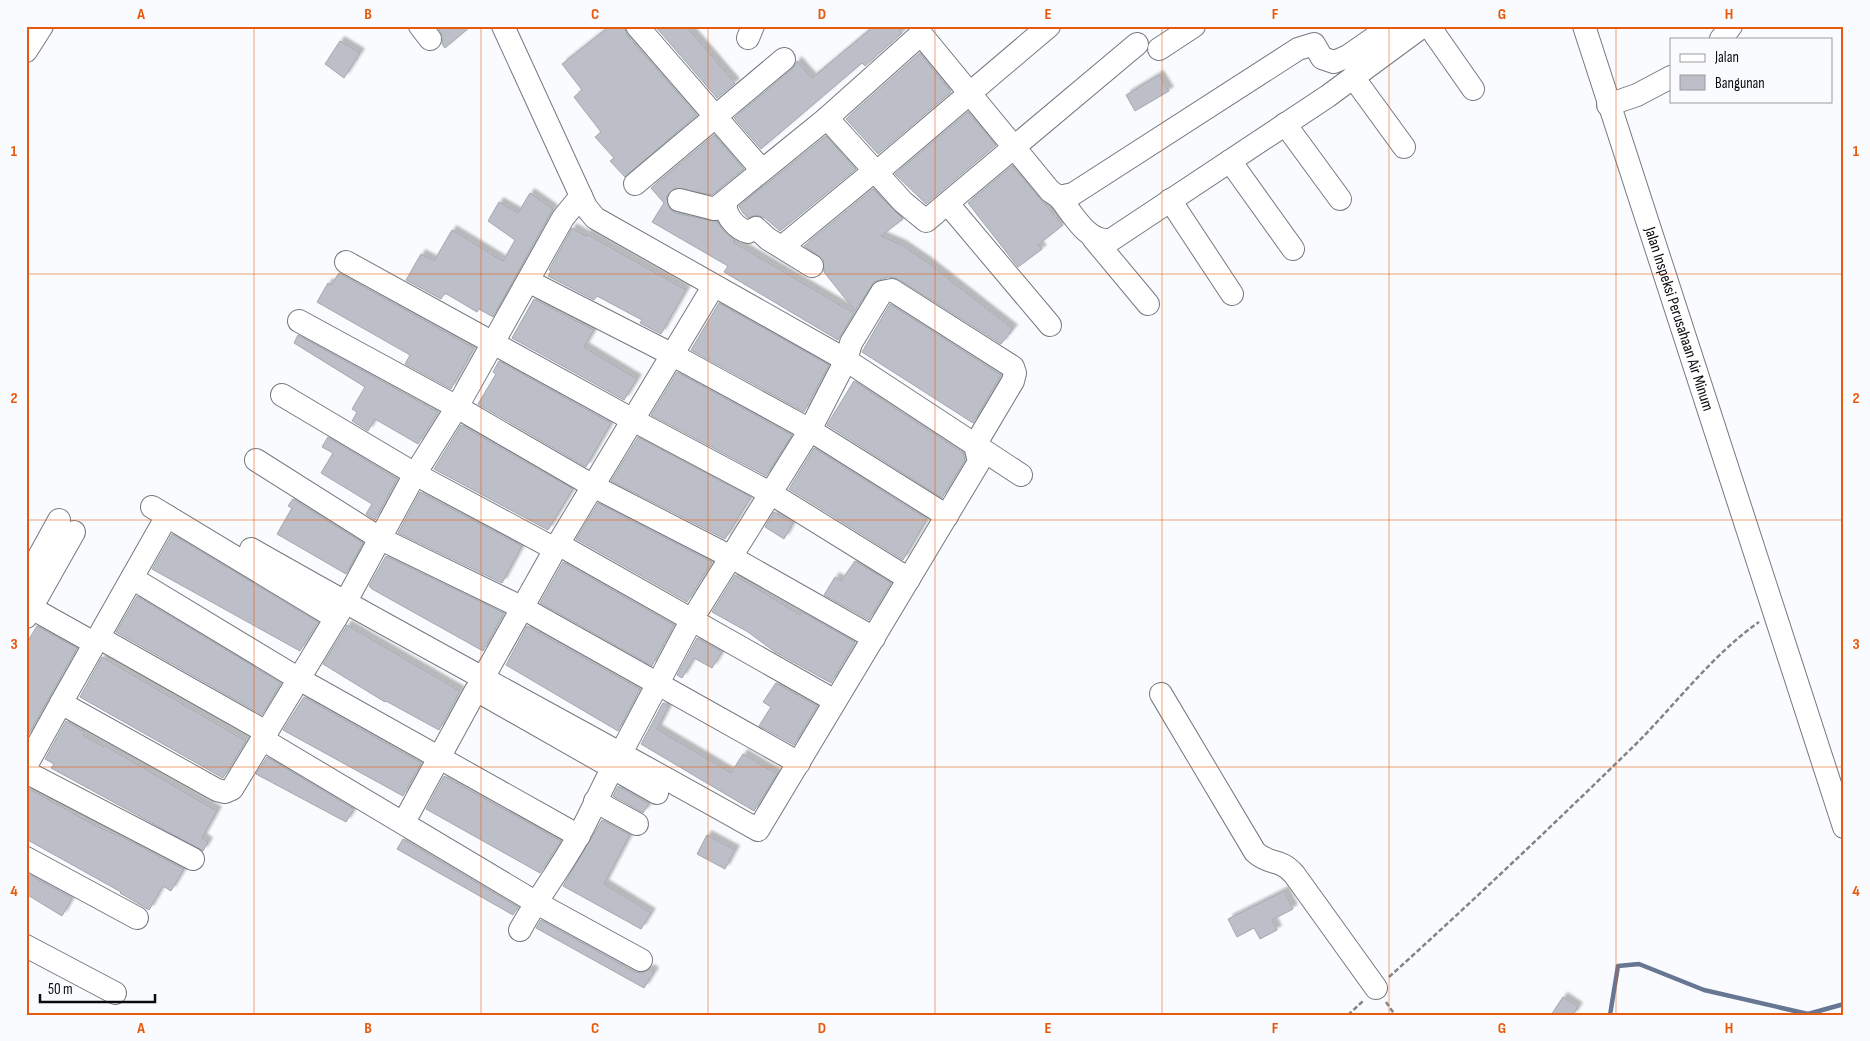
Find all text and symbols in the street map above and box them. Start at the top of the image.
text: A [136,5,145,24]
text: B [364,5,372,24]
text: C [591,5,599,24]
text: D [818,5,826,24]
text: E [1045,5,1052,24]
text: F [1272,5,1279,24]
text: G [1498,5,1506,24]
text: H [1725,5,1733,24]
legend [1670,38,1832,102]
text: Jalan [1714,48,1739,67]
text: Bangunan [1715,74,1765,93]
text: 1 [11,142,18,161]
text: 1 [1853,142,1860,161]
street label: Jalan Inspeksi Perusahaan Air Minum [1640,224,1718,413]
text: 2 [10,389,18,408]
text: 2 [1852,389,1860,408]
text: 3 [10,635,18,654]
text: 3 [1852,635,1860,654]
text: 4 [10,882,18,901]
text: 4 [1852,882,1860,901]
scale bar [40,971,155,1003]
text: 50 m [48,980,73,999]
text: A [136,1019,145,1038]
text: B [364,1019,372,1038]
text: C [591,1019,599,1038]
text: D [818,1019,826,1038]
text: E [1045,1019,1052,1038]
text: F [1272,1019,1279,1038]
text: G [1498,1019,1506,1038]
text: H [1725,1019,1733,1038]

